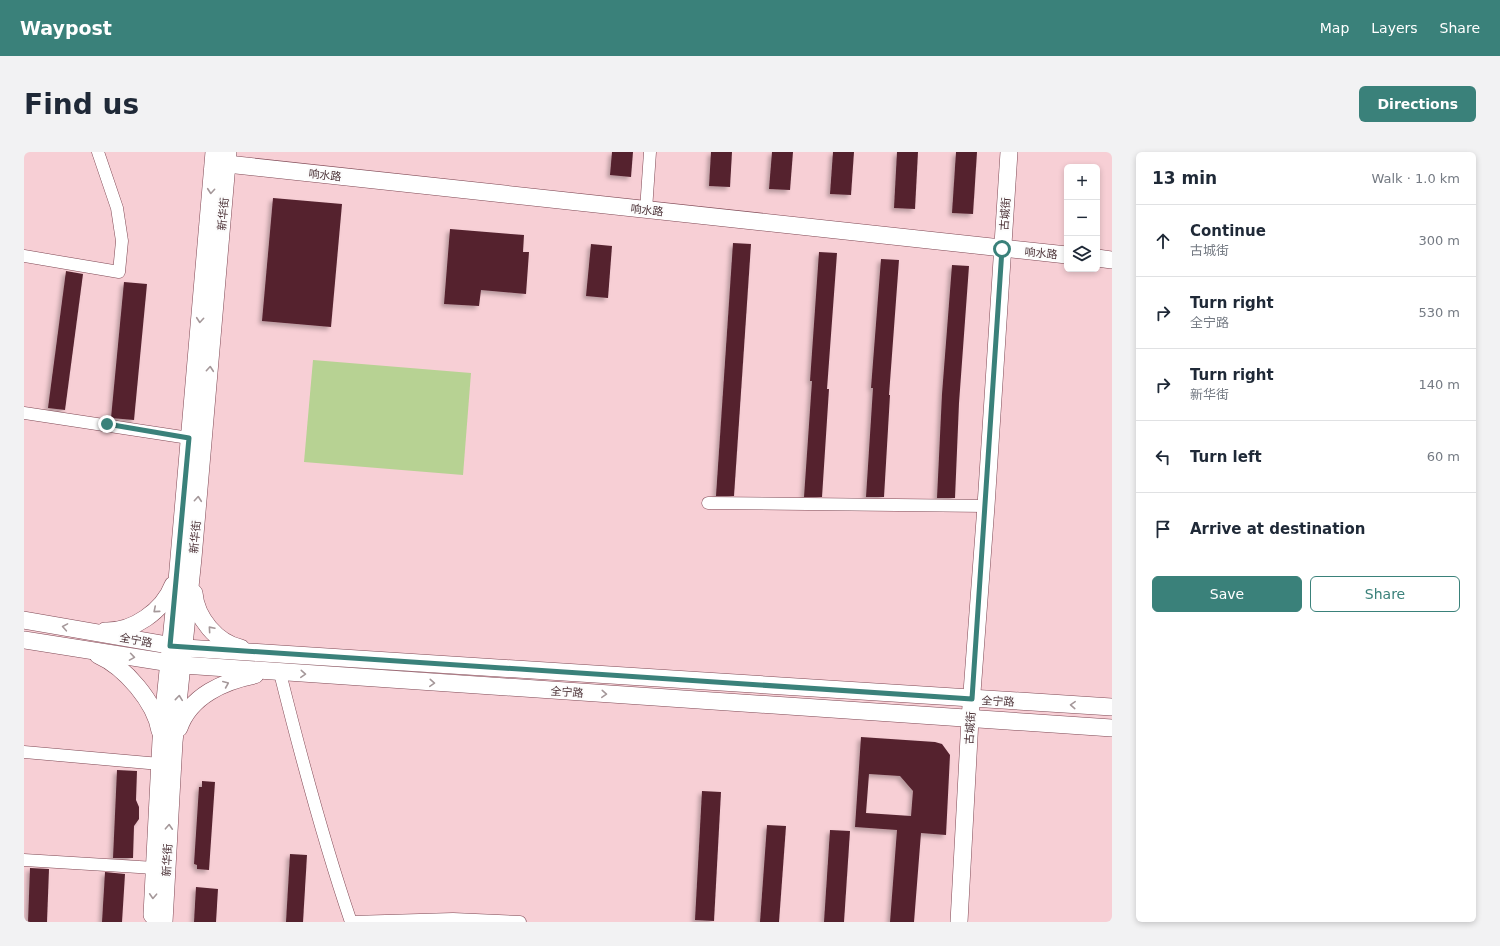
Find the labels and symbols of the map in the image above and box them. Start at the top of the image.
street label: 响水路 [308,167,342,184]
one-way arrow [206,188,215,194]
street label: 新华街 [216,197,231,231]
street label: 古城街 [998,197,1013,231]
street label: 响水路 [630,202,664,219]
route start [993,240,1011,258]
street label: 响水路 [1024,246,1058,261]
one-way arrow [195,317,204,323]
one-way arrow [205,366,214,372]
route end [98,415,116,433]
one-way arrow [194,495,203,502]
street label: 新华街 [188,520,203,554]
one-way arrow [153,605,161,612]
one-way arrow [62,623,68,632]
one-way arrow [208,626,215,634]
street label: 全宁路 [119,631,153,650]
one-way arrow [129,652,135,661]
one-way arrow [300,670,306,679]
one-way arrow [429,678,435,687]
one-way arrow [221,681,229,689]
street label: 全宁路 [550,685,584,700]
one-way arrow [601,690,607,699]
street label: 全宁路 [981,694,1015,709]
one-way arrow [174,695,183,701]
one-way arrow [1070,701,1076,710]
street label: 古城街 [963,711,978,745]
one-way arrow [165,824,174,830]
street label: 新华街 [160,843,175,877]
one-way arrow [149,893,158,899]

